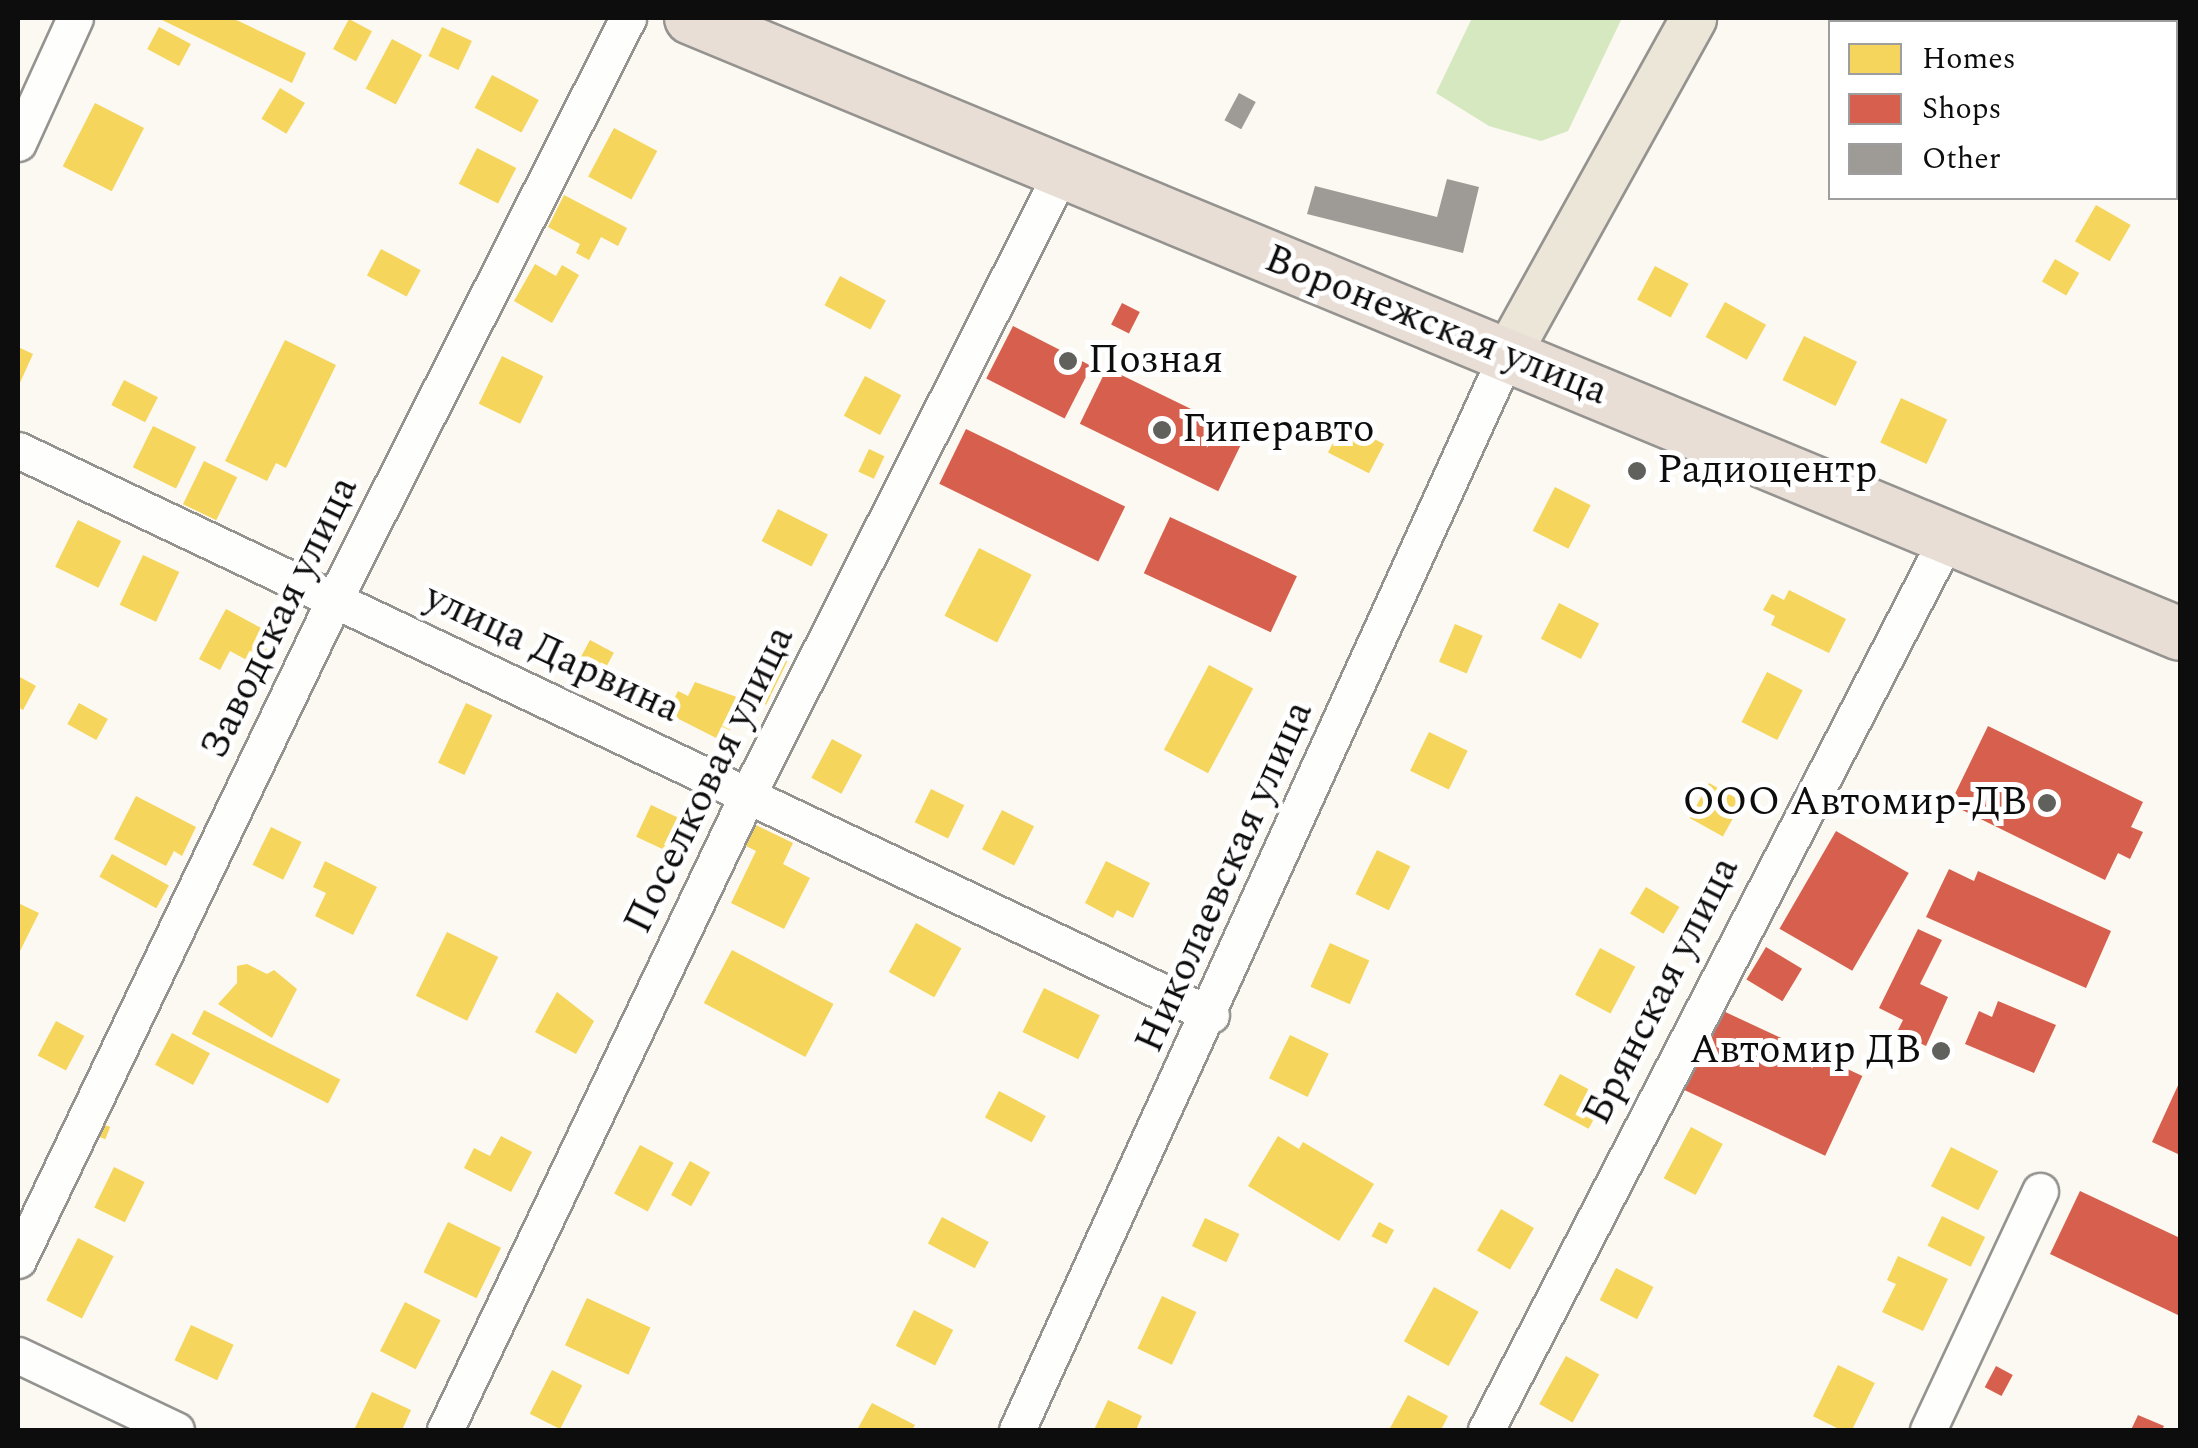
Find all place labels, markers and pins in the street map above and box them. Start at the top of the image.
place label: Позная [1088,337,1223,385]
marker: Позная [1057,350,1079,372]
place label: Гиперавто [1182,406,1375,454]
marker: Гиперавто [1151,419,1173,441]
place label: Радиоцентр [1657,447,1877,495]
marker: Радиоцентр [1626,460,1648,482]
place label: ООО Автомир-ДВ [1682,779,2027,827]
marker: ООО Автомир-ДВ [2036,792,2058,814]
place label: Автомир ДВ [1689,1027,1921,1075]
marker: Автомир ДВ [1930,1040,1952,1062]

